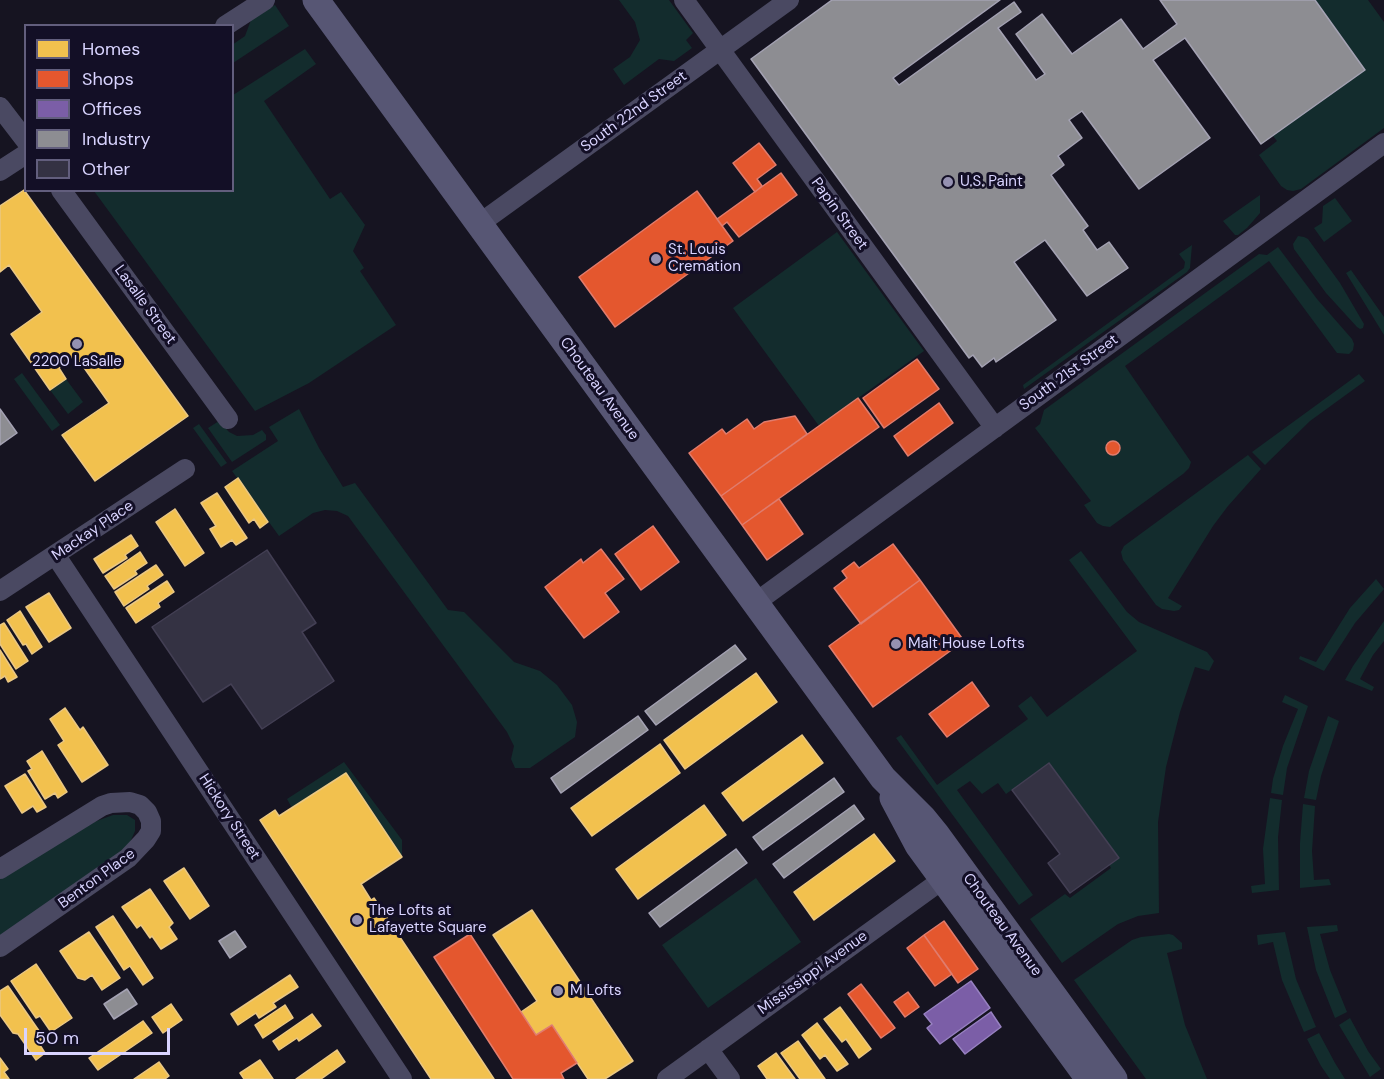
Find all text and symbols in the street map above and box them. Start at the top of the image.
legend [24,24,234,192]
text: Homes [82,37,140,61]
text: Shops [82,67,134,91]
street label: South 22nd Street [578,68,690,156]
text: Offices [82,97,142,121]
text: Industry [82,127,151,151]
text: Other [82,157,130,181]
place label: U.S. Paint [960,173,1023,191]
street label: Papin Street [807,174,871,254]
marker: U.S. Paint [941,175,955,189]
place label: St. Louis Cremation [668,241,741,276]
marker: St. Louis Cremation [649,252,663,266]
street label: Lasalle Street [110,262,180,348]
street label: South 21st Street [1016,331,1122,415]
street label: Chouteau Avenue [556,334,642,444]
marker: 2200 LaSalle [70,337,84,351]
place label: 2200 LaSalle [32,353,122,371]
street label: Mackay Place [49,497,137,565]
place label: Malt House Lofts [908,635,1025,653]
marker: Malt House Lofts [889,637,903,651]
street label: Hickory Street [195,771,263,863]
street label: Benton Place [55,845,139,913]
street label: Chouteau Avenue [959,870,1045,980]
place label: The Lofts at Lafayette Square [369,902,486,937]
marker: The Lofts at Lafayette Square [350,913,364,927]
street label: Mississippi Avenue [755,927,871,1019]
place label: M Lofts [570,982,622,1000]
marker: M Lofts [551,984,565,998]
scale bar [27,1016,172,1054]
text: 50 m [35,1026,79,1050]

